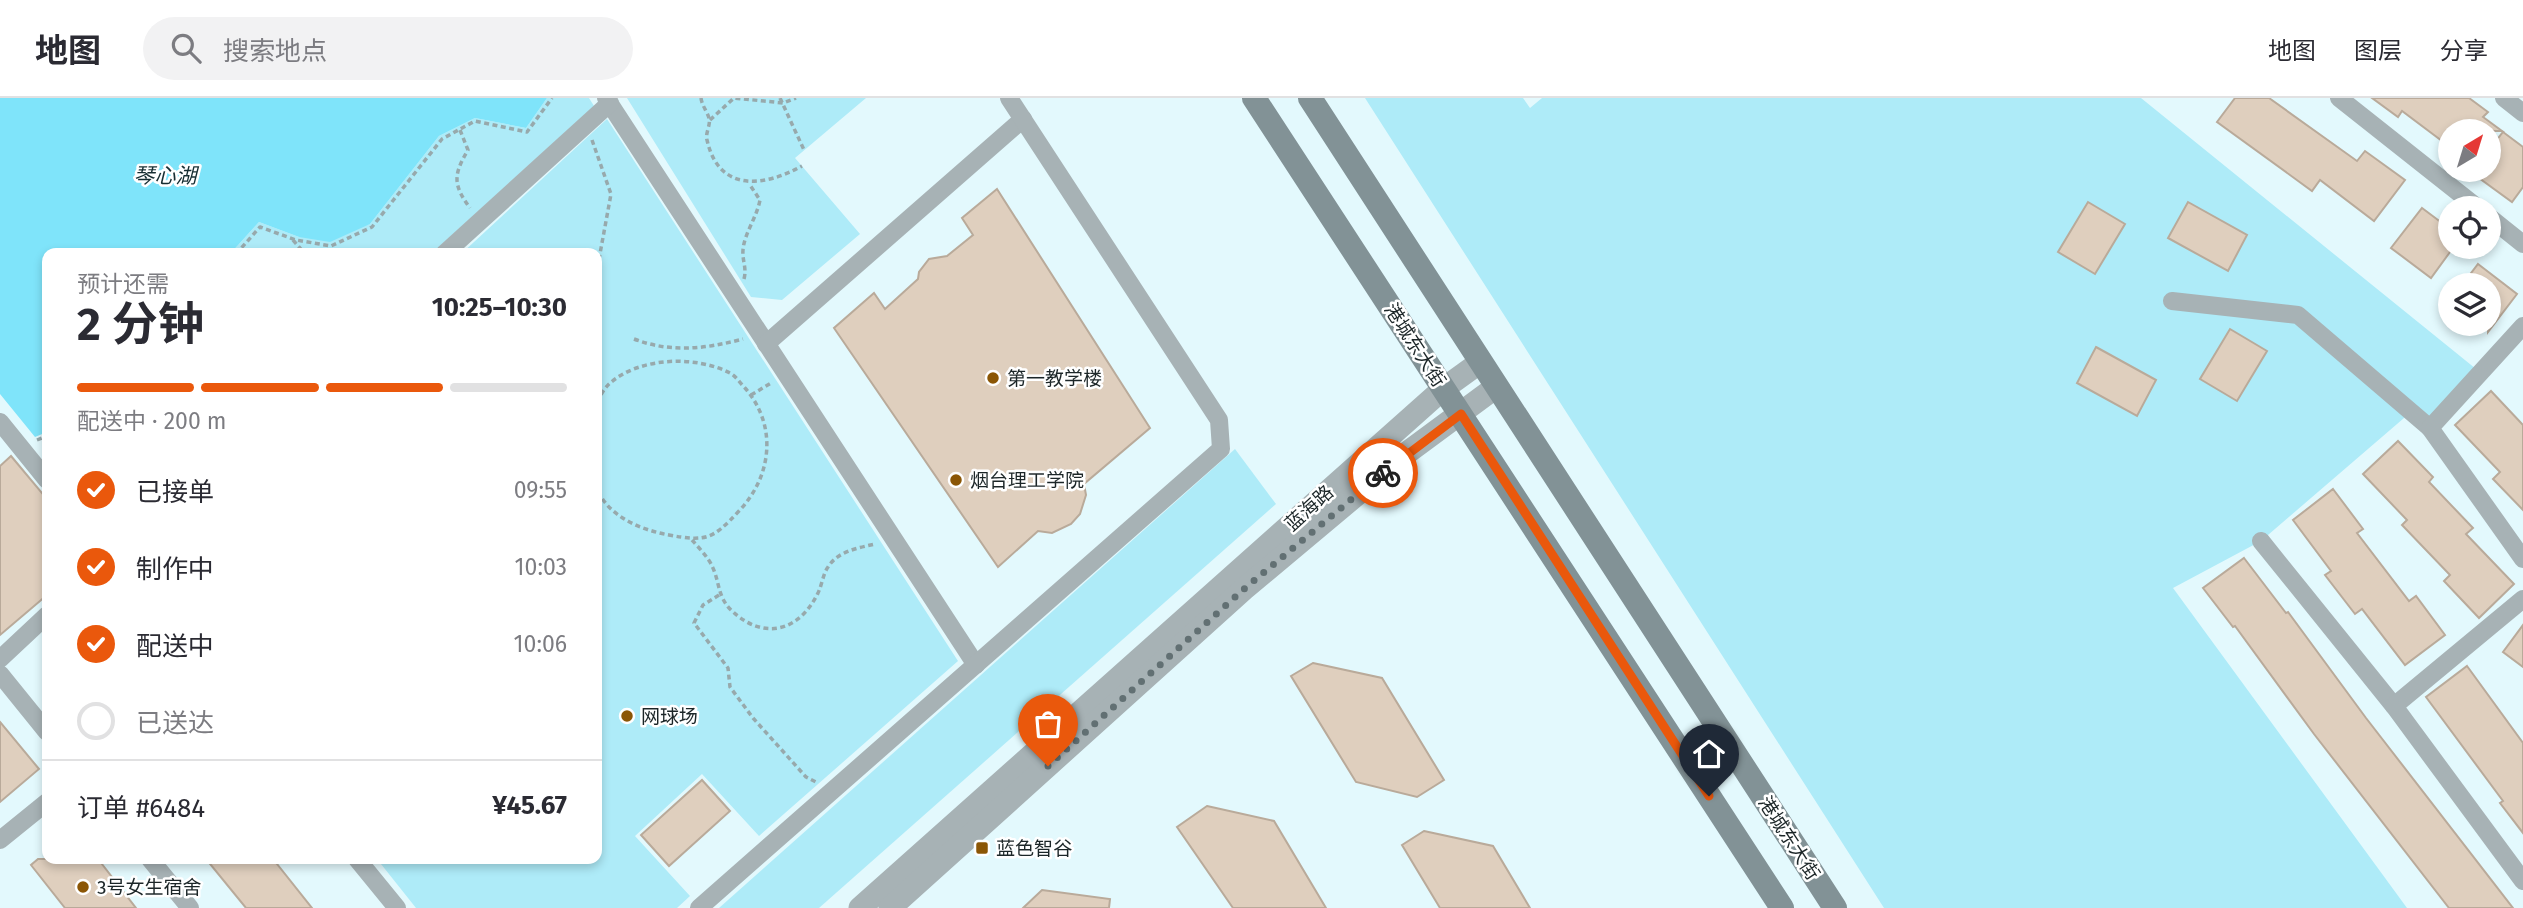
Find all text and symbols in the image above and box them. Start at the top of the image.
search box [143,17,633,80]
icon: search [167,29,205,67]
text: 地图 [35,31,101,71]
text: 搜索地点 [223,36,327,67]
text: 地图 [2268,37,2316,65]
text: 图层 [2354,37,2402,65]
text: 分享 [2440,37,2488,65]
north arrow [2438,119,2501,182]
map controls [2438,119,2501,336]
water label: 琴心湖 [134,163,199,189]
button: locate [2438,196,2501,259]
text: 预计还需 [77,270,169,298]
button: layers [2438,273,2501,336]
text: 10:25–10:30 [432,292,567,323]
text: 2 分钟 [77,297,204,352]
street label: 港城东大街 [1379,299,1451,391]
place label: 第一教学楼 [1007,367,1102,390]
marker: 第一教学楼 [985,370,1001,386]
text: 配送中 · 200 m [77,407,227,435]
courier [1348,438,1418,508]
icon: bike [1364,454,1402,492]
place label: 烟台理工学院 [970,469,1084,492]
icon: check [77,471,115,509]
marker: 烟台理工学院 [948,472,964,488]
text: 09:55 [514,476,567,504]
text: 已接单 [136,477,214,508]
street label: 蓝海路 [1280,480,1338,536]
icon: check [77,548,115,586]
text: 10:03 [515,553,567,581]
text: 制作中 [136,554,214,585]
icon: check [77,625,115,663]
text: 10:06 [514,630,567,658]
text: 配送中 [136,631,214,662]
pin [1018,694,1078,766]
place label: 网球场 [641,705,698,728]
icon: bag [1029,705,1067,743]
text: 已送达 [136,708,214,739]
marker: 网球场 [619,708,635,724]
pin [1679,724,1739,796]
icon: home [1690,735,1728,773]
text: ¥45.67 [492,790,567,821]
street label: 港城东大街 [1753,792,1825,884]
text: 订单 #6484 [77,793,205,824]
place label: 蓝色智谷 [996,837,1072,860]
marker: 蓝色智谷 [974,840,990,856]
place label: 3号女生宿舍 [97,876,201,899]
marker: 3号女生宿舍 [75,879,91,895]

